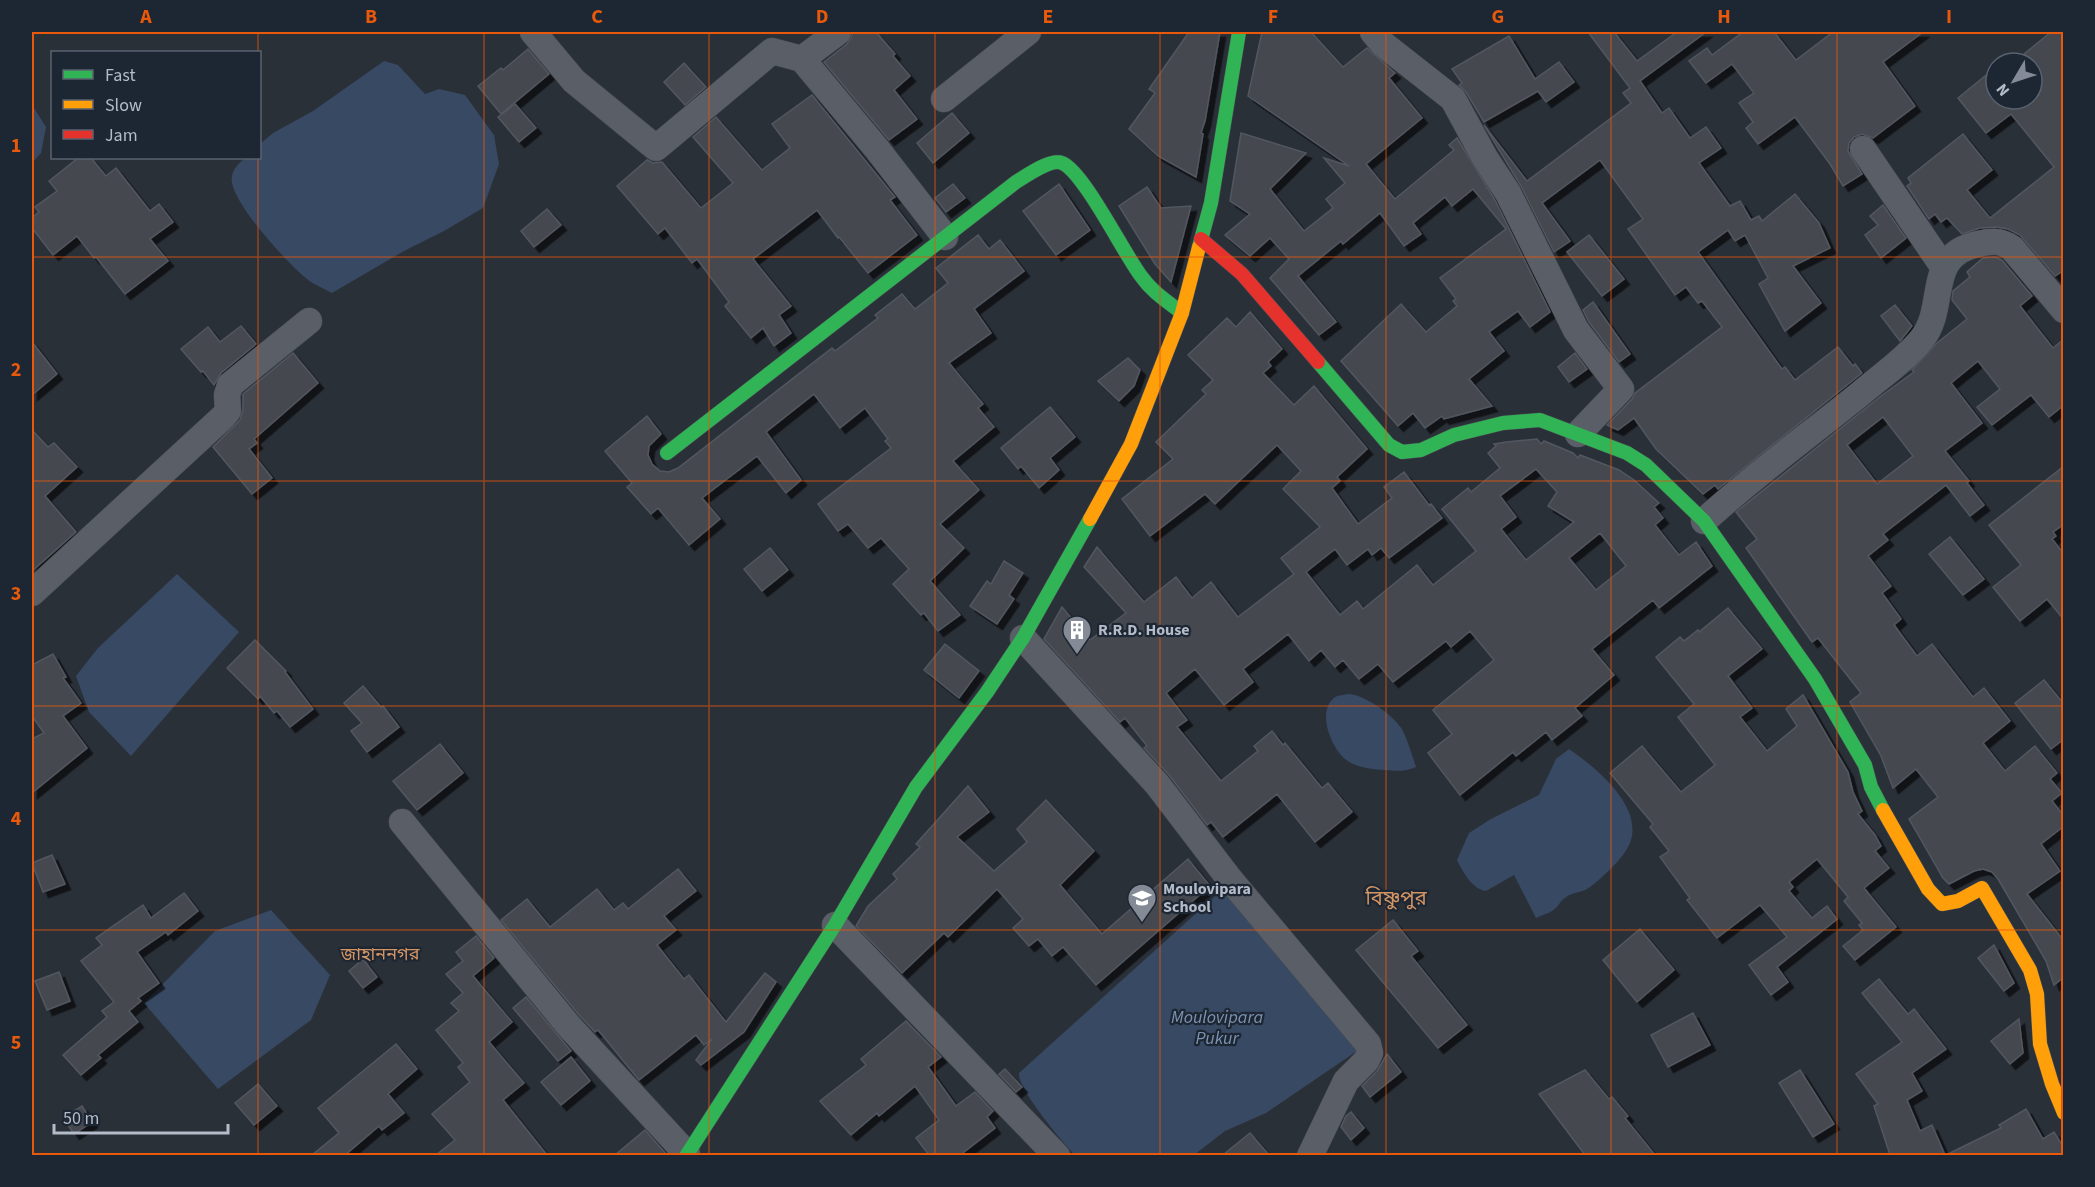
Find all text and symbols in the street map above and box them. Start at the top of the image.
text: A [139,3,152,31]
text: B [365,3,377,31]
text: C [591,3,603,31]
text: D [816,3,828,31]
text: E [1043,3,1053,31]
text: F [1268,3,1278,31]
text: G [1492,3,1504,31]
text: H [1717,3,1731,31]
text: I [1946,3,1952,31]
legend [51,51,261,159]
north arrow [1984,51,2044,111]
text: Fast [105,63,136,88]
text: N [1991,79,2015,101]
text: Slow [105,93,142,118]
text: Jam [105,123,138,148]
text: 1 [11,132,21,160]
text: 2 [11,356,21,384]
text: 3 [11,580,21,608]
building icon: R.R.D. House [1061,614,1093,656]
place label: R.R.D. House [1098,619,1190,641]
text: 4 [11,805,22,833]
place label: Moulovipara School [1163,878,1251,918]
school or university icon: Moulovipara School [1126,882,1158,924]
district label: বিষ্ণুপুর [1364,885,1428,913]
district label: জাহাননগর [340,942,420,967]
water label: Moulovipara Pukur [1171,1005,1263,1051]
text: 5 [11,1029,21,1057]
scale bar [54,1097,228,1135]
text: 50 m [63,1106,99,1131]

